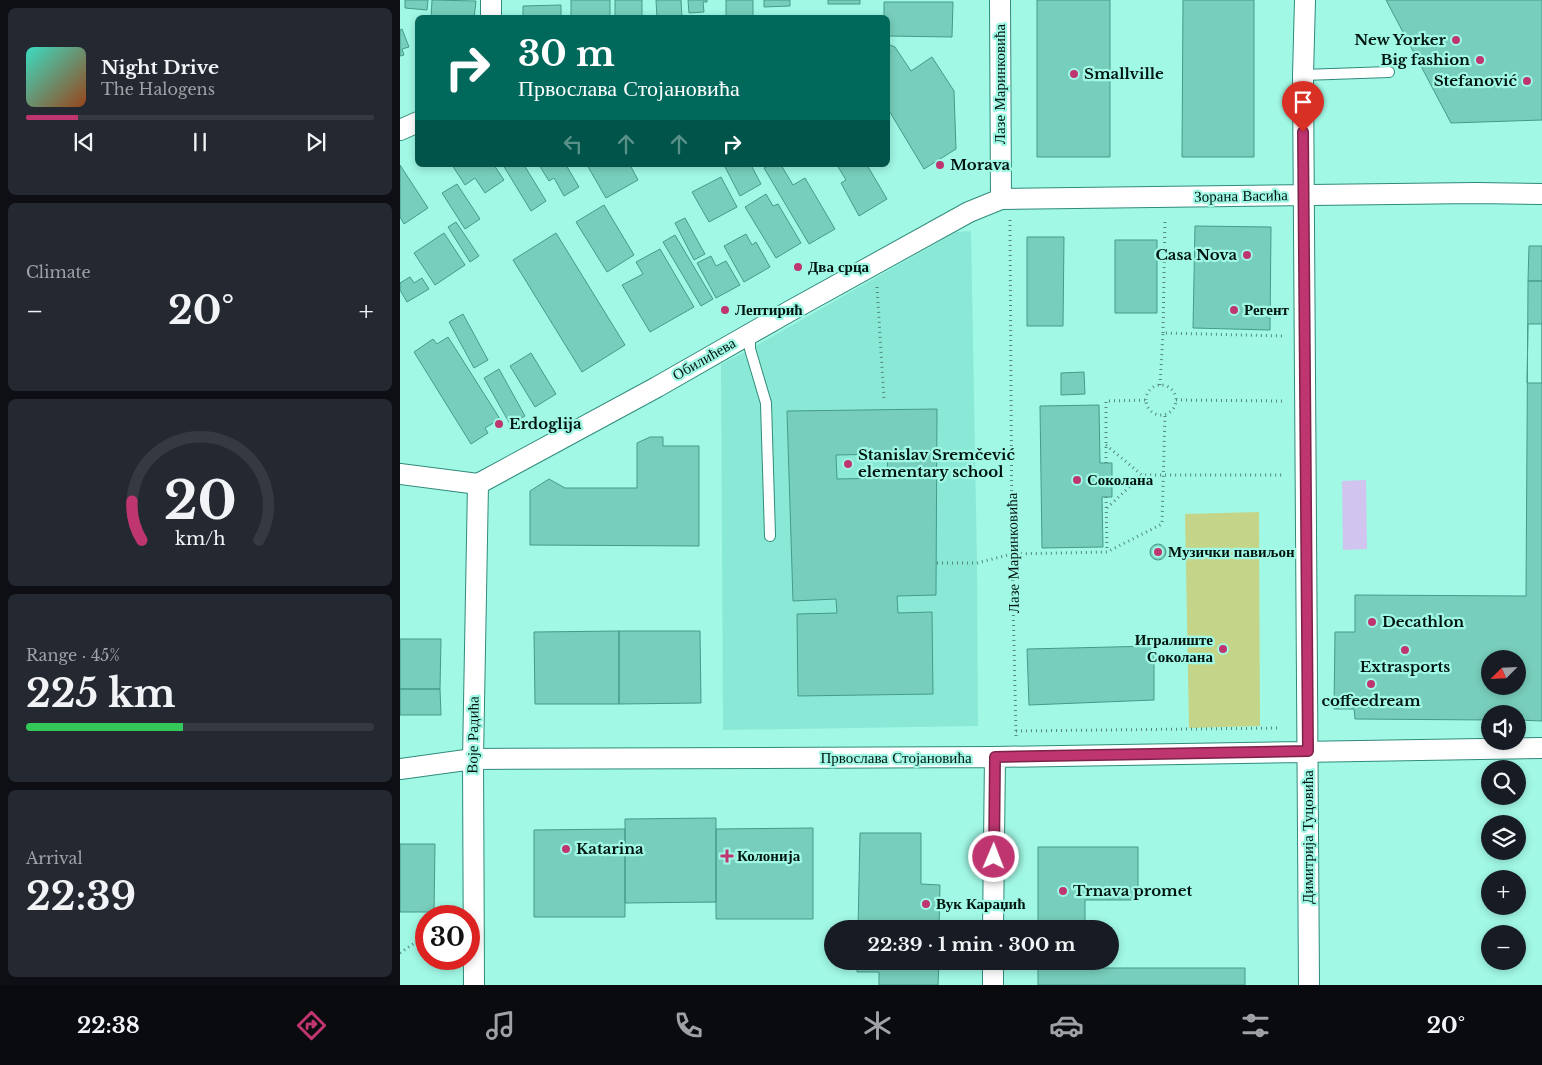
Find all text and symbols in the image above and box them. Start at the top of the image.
street label: Лазе Маринковића [990,23,1009,144]
place label: New Yorker [1354,30,1447,49]
text: 30 m [518,32,615,75]
marker: New Yorker [1450,34,1462,46]
icon: right [435,35,500,100]
place label: Big fashion [1380,50,1470,69]
marker: Big fashion [1474,54,1486,66]
text: Night Drive [101,56,219,79]
place label: Smallville [1084,64,1164,83]
marker: Smallville [1068,68,1080,80]
place label: Stefanović [1434,71,1518,90]
text: Првослава Стојановића [518,75,740,102]
marker: Stefanović [1521,75,1533,87]
text: The Halogens [101,79,215,99]
pin [1282,81,1324,132]
icon: arrive [1289,88,1317,116]
icon: previous [70,128,98,156]
icon: pause [186,128,214,156]
icon: next [302,128,330,156]
icon: left [559,130,587,158]
icon: ahead [612,130,640,158]
icon: ahead [665,130,693,158]
icon: right [718,130,746,158]
place label: Morava [950,155,1011,174]
marker: Morava [934,159,946,171]
street label: Зорана Васића [1194,185,1288,206]
place label: Casa Nova [1155,245,1237,264]
marker: Casa Nova [1241,249,1253,261]
place label: Два срца [808,257,870,276]
marker: Два срца [792,261,804,273]
text: Climate [26,262,91,282]
text: 20° [168,287,234,334]
text: − [26,294,44,329]
text: + [359,294,374,329]
place label: Лептирић [735,300,803,319]
place label: Регент [1244,300,1290,319]
marker: Лептирић [719,304,731,316]
marker: Регент [1228,304,1240,316]
street label: Обилићева [669,333,739,384]
place label: Erdoglija [509,414,582,433]
marker: Erdoglija [493,418,505,430]
place label: Stanislav Sremčević elementary school [858,445,1015,481]
marker: Stanislav Sremčević elementary school [842,458,854,470]
text: 20 [163,469,237,533]
place label: Соколана [1087,470,1154,489]
marker: Соколана [1071,474,1083,486]
street label: Лазе Маринковића [1002,492,1023,613]
text: km/h [175,528,225,550]
place label: Музички павиљон [1168,542,1295,561]
marker: Музички павиљон [1152,546,1164,558]
place label: Decathlon [1382,612,1464,631]
marker: Decathlon [1366,616,1378,628]
place label: Игралиште Соколана [1135,630,1213,666]
marker: Игралиште Соколана [1217,643,1229,655]
marker: Extrasports [1399,644,1411,656]
text: Range · 45% [26,645,120,665]
north arrow [1481,650,1526,695]
map controls [1481,650,1526,970]
place label: Extrasports [1360,657,1450,676]
text: 225 km [26,670,175,717]
marker: coffeedream [1365,678,1377,690]
place label: coffeedream [1321,691,1421,710]
street label: Воје Радића [462,696,483,774]
button: sound [1481,705,1526,750]
street label: Првослава Стојановића [820,748,972,767]
button: search [1481,760,1526,805]
street label: Димитрија Туцовића [1298,770,1317,904]
button: layers [1481,815,1526,860]
position arrow [967,830,1019,882]
place label: Katarina [576,839,644,858]
marker: Katarina [560,843,572,855]
place label: Колонија [737,846,801,865]
text: Arrival [26,848,83,868]
marker: Колонија [721,850,733,862]
button: + [1481,870,1526,915]
text: 22:39 [26,873,136,920]
place label: Trnava promet [1073,881,1192,900]
marker: Trnava promet [1057,885,1069,897]
place label: Вук Караџић [936,894,1026,913]
marker: Вук Караџић [920,898,932,910]
speed limit sign: 30 [415,905,480,970]
button: − [1481,925,1526,970]
text: 22:39 · 1 min · 300 m [868,933,1075,956]
icon: directions [294,1008,329,1043]
icon: music [483,1008,518,1043]
icon: phone [671,1008,706,1043]
icon: climate [860,1008,895,1043]
icon: car [1049,1008,1084,1043]
icon: filters [1238,1008,1273,1043]
text: 22:38 [77,1012,140,1039]
text: 20° [1427,1012,1465,1039]

